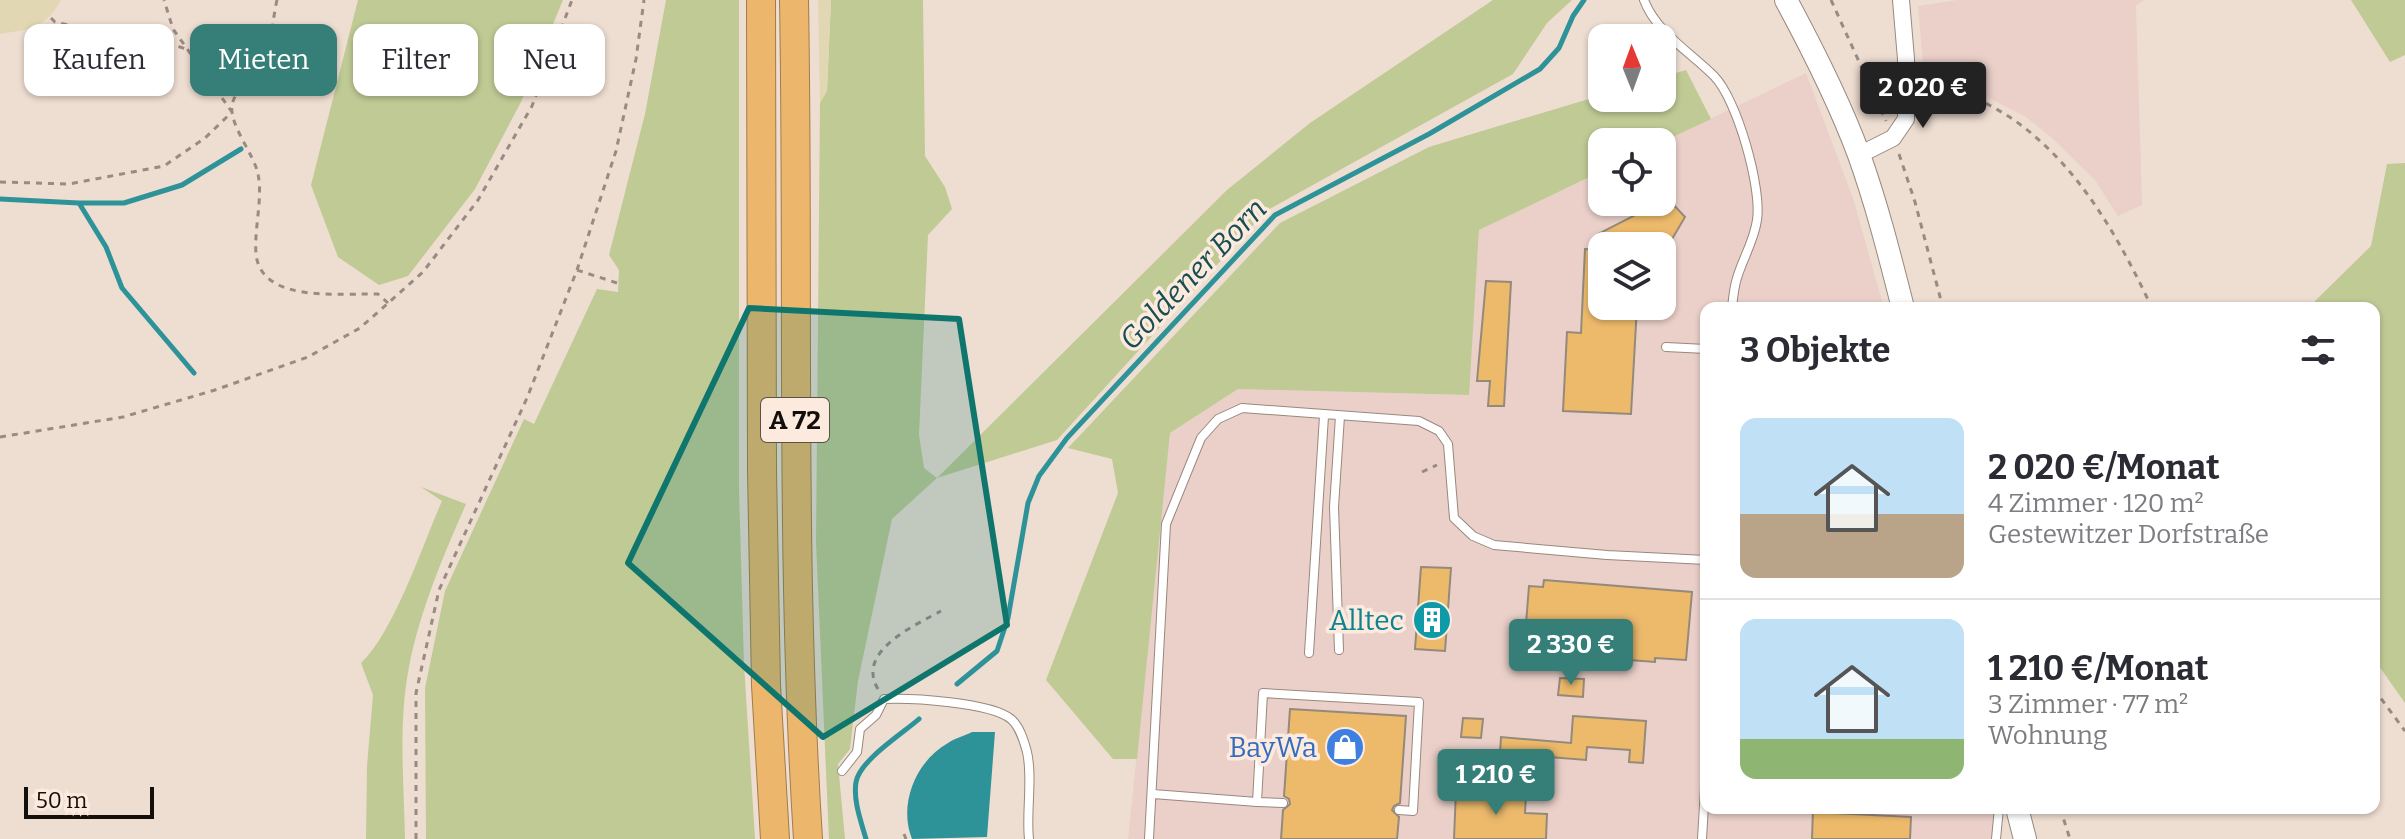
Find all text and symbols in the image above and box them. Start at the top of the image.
chip: Kaufen [24,24,174,96]
chip: Mieten [190,24,337,96]
chip: Filter [353,24,478,96]
chip: Neu [494,24,605,96]
north arrow [1588,24,1676,112]
map controls [1588,24,1676,320]
pin: 2 020 € [1849,62,1997,130]
text: 2 020 € [1878,72,1968,103]
button: locate [1588,128,1676,216]
water label: Goldener Born [1112,191,1274,357]
button: layers [1588,232,1676,320]
icon: filters [2296,328,2340,372]
text: 3 Objekte [1740,330,1890,371]
road number: A 72 [761,398,829,442]
text: 2 020 €/Monat [1988,447,2220,488]
icon: home [1804,450,1900,546]
text: 4 Zimmer · 120 m² [1988,488,2204,519]
text: Gestewitzer Dorfstraße [1988,519,2269,550]
building icon: Alltec [1411,599,1453,641]
place label: Alltec [1329,604,1404,637]
pin: 2 330 € [1497,619,1645,687]
text: 2 330 € [1527,629,1615,660]
text: 1 210 €/Monat [1988,648,2208,689]
icon: home [1804,651,1900,747]
text: 3 Zimmer · 77 m² [1988,689,2188,720]
text: Wohnung [1988,720,2107,751]
shop icon: BayWa [1324,726,1366,768]
place label: BayWa [1229,731,1317,764]
pin: 1 210 € [1422,749,1570,817]
text: 1 210 € [1455,759,1537,790]
scale bar [24,783,154,819]
text: 50 m [36,787,87,814]

